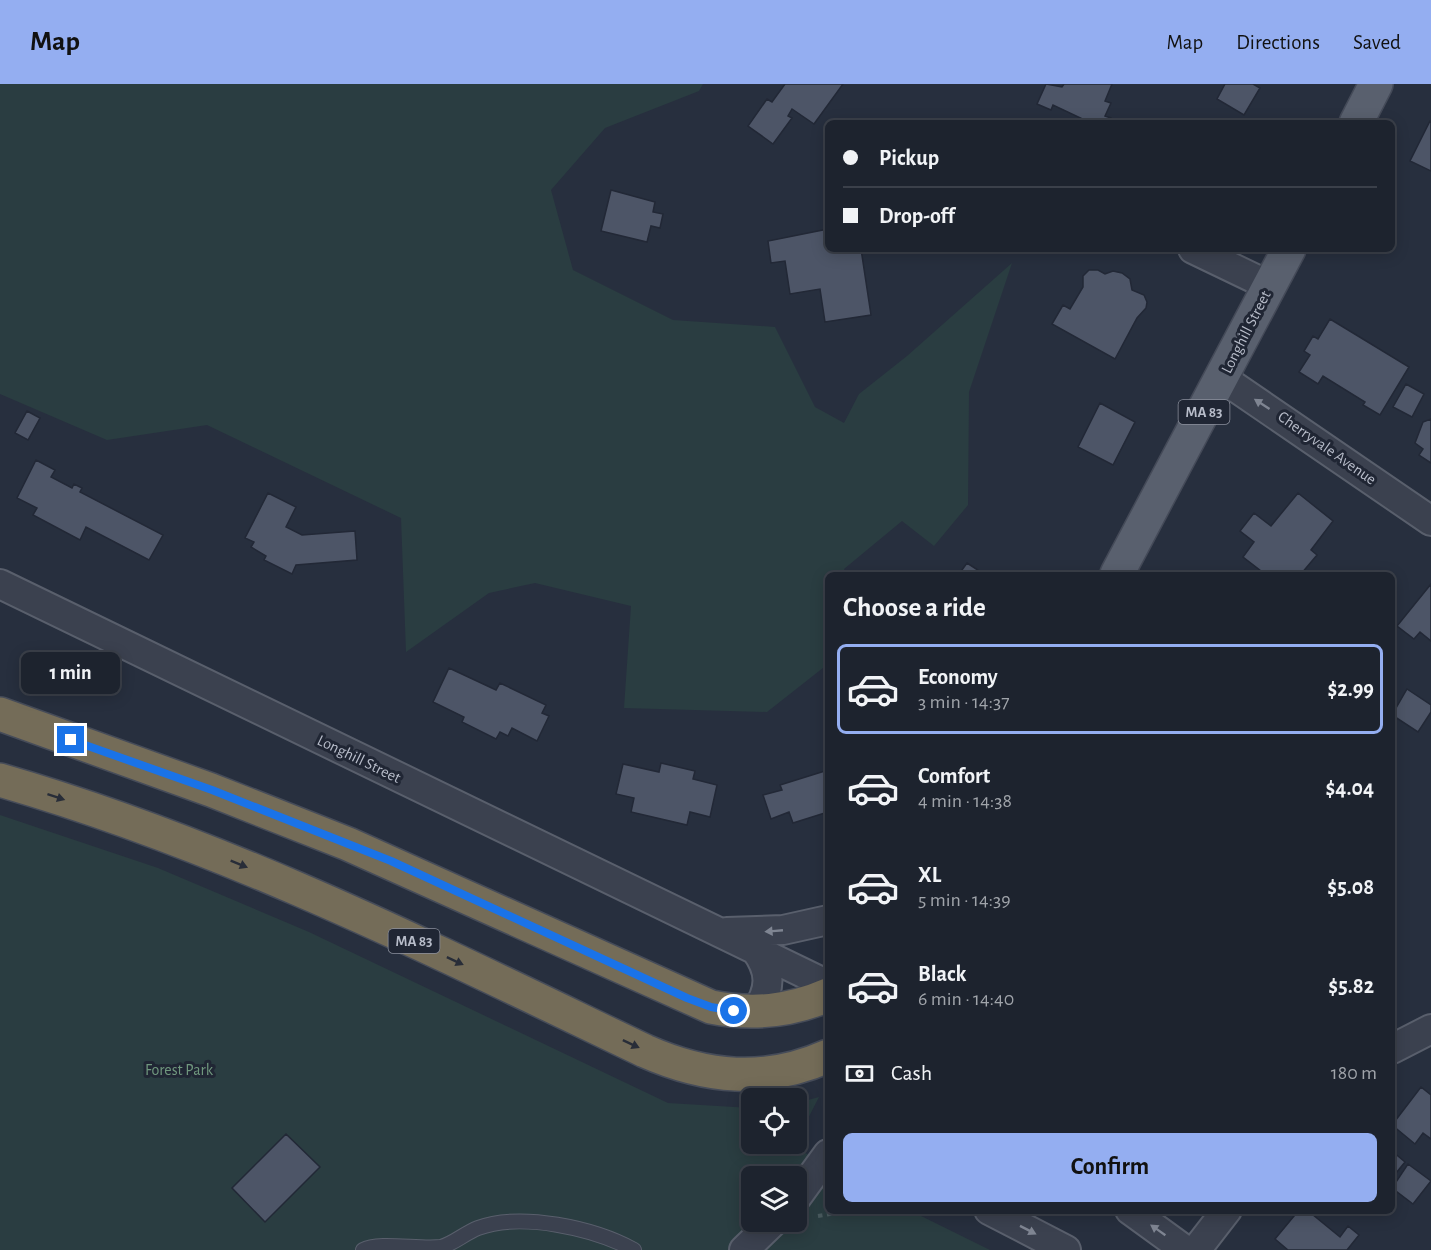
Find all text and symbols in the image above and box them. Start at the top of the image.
text: Map [30,28,80,56]
text: Map [1167,32,1203,53]
text: Directions [1236,32,1320,53]
text: Saved [1353,32,1401,53]
text: Pickup [879,147,939,169]
text: Drop-off [879,205,955,227]
street label: Longhill Street [1218,288,1274,376]
one-way arrow [1254,399,1270,410]
road number: MA 83 [1178,400,1230,424]
street label: Cherryvale Avenue [1274,408,1379,489]
text: Choose a ride [843,594,986,621]
callout: 1 min [22,653,121,695]
icon: car [846,662,900,716]
text: 1 min [49,663,92,683]
text: Economy [918,666,998,688]
text: $2.99 [1327,678,1374,700]
text: 3 min · 14:37 [918,692,1010,712]
route end [57,726,84,753]
street label: Longhill Street [315,732,403,786]
icon: car [846,761,900,815]
text: Comfort [918,765,990,787]
text: $4.04 [1325,777,1374,799]
text: 4 min · 14:38 [918,791,1012,811]
one-way arrow [47,793,65,802]
one-way arrow [230,860,248,869]
icon: car [846,860,900,914]
text: XL [918,864,941,886]
text: $5.08 [1327,876,1374,898]
text: 5 min · 14:39 [918,890,1011,910]
one-way arrow [764,926,783,936]
road number: MA 83 [388,929,440,953]
one-way arrow [447,956,464,965]
icon: car [846,959,900,1013]
text: Black [918,963,966,985]
text: $5.82 [1328,975,1374,997]
text: 6 min · 14:40 [918,989,1014,1009]
route start [720,997,747,1024]
one-way arrow [623,1040,640,1049]
icon: cash [843,1057,876,1090]
park label: Forest Park [145,1062,214,1078]
text: Cash [891,1062,932,1084]
text: 180 m [1331,1063,1377,1083]
map controls [741,1088,807,1232]
button: locate [741,1088,807,1154]
button: Confirm [843,1133,1377,1202]
button: layers [741,1166,807,1232]
one-way arrow [1150,1224,1166,1236]
one-way arrow [1020,1225,1037,1235]

